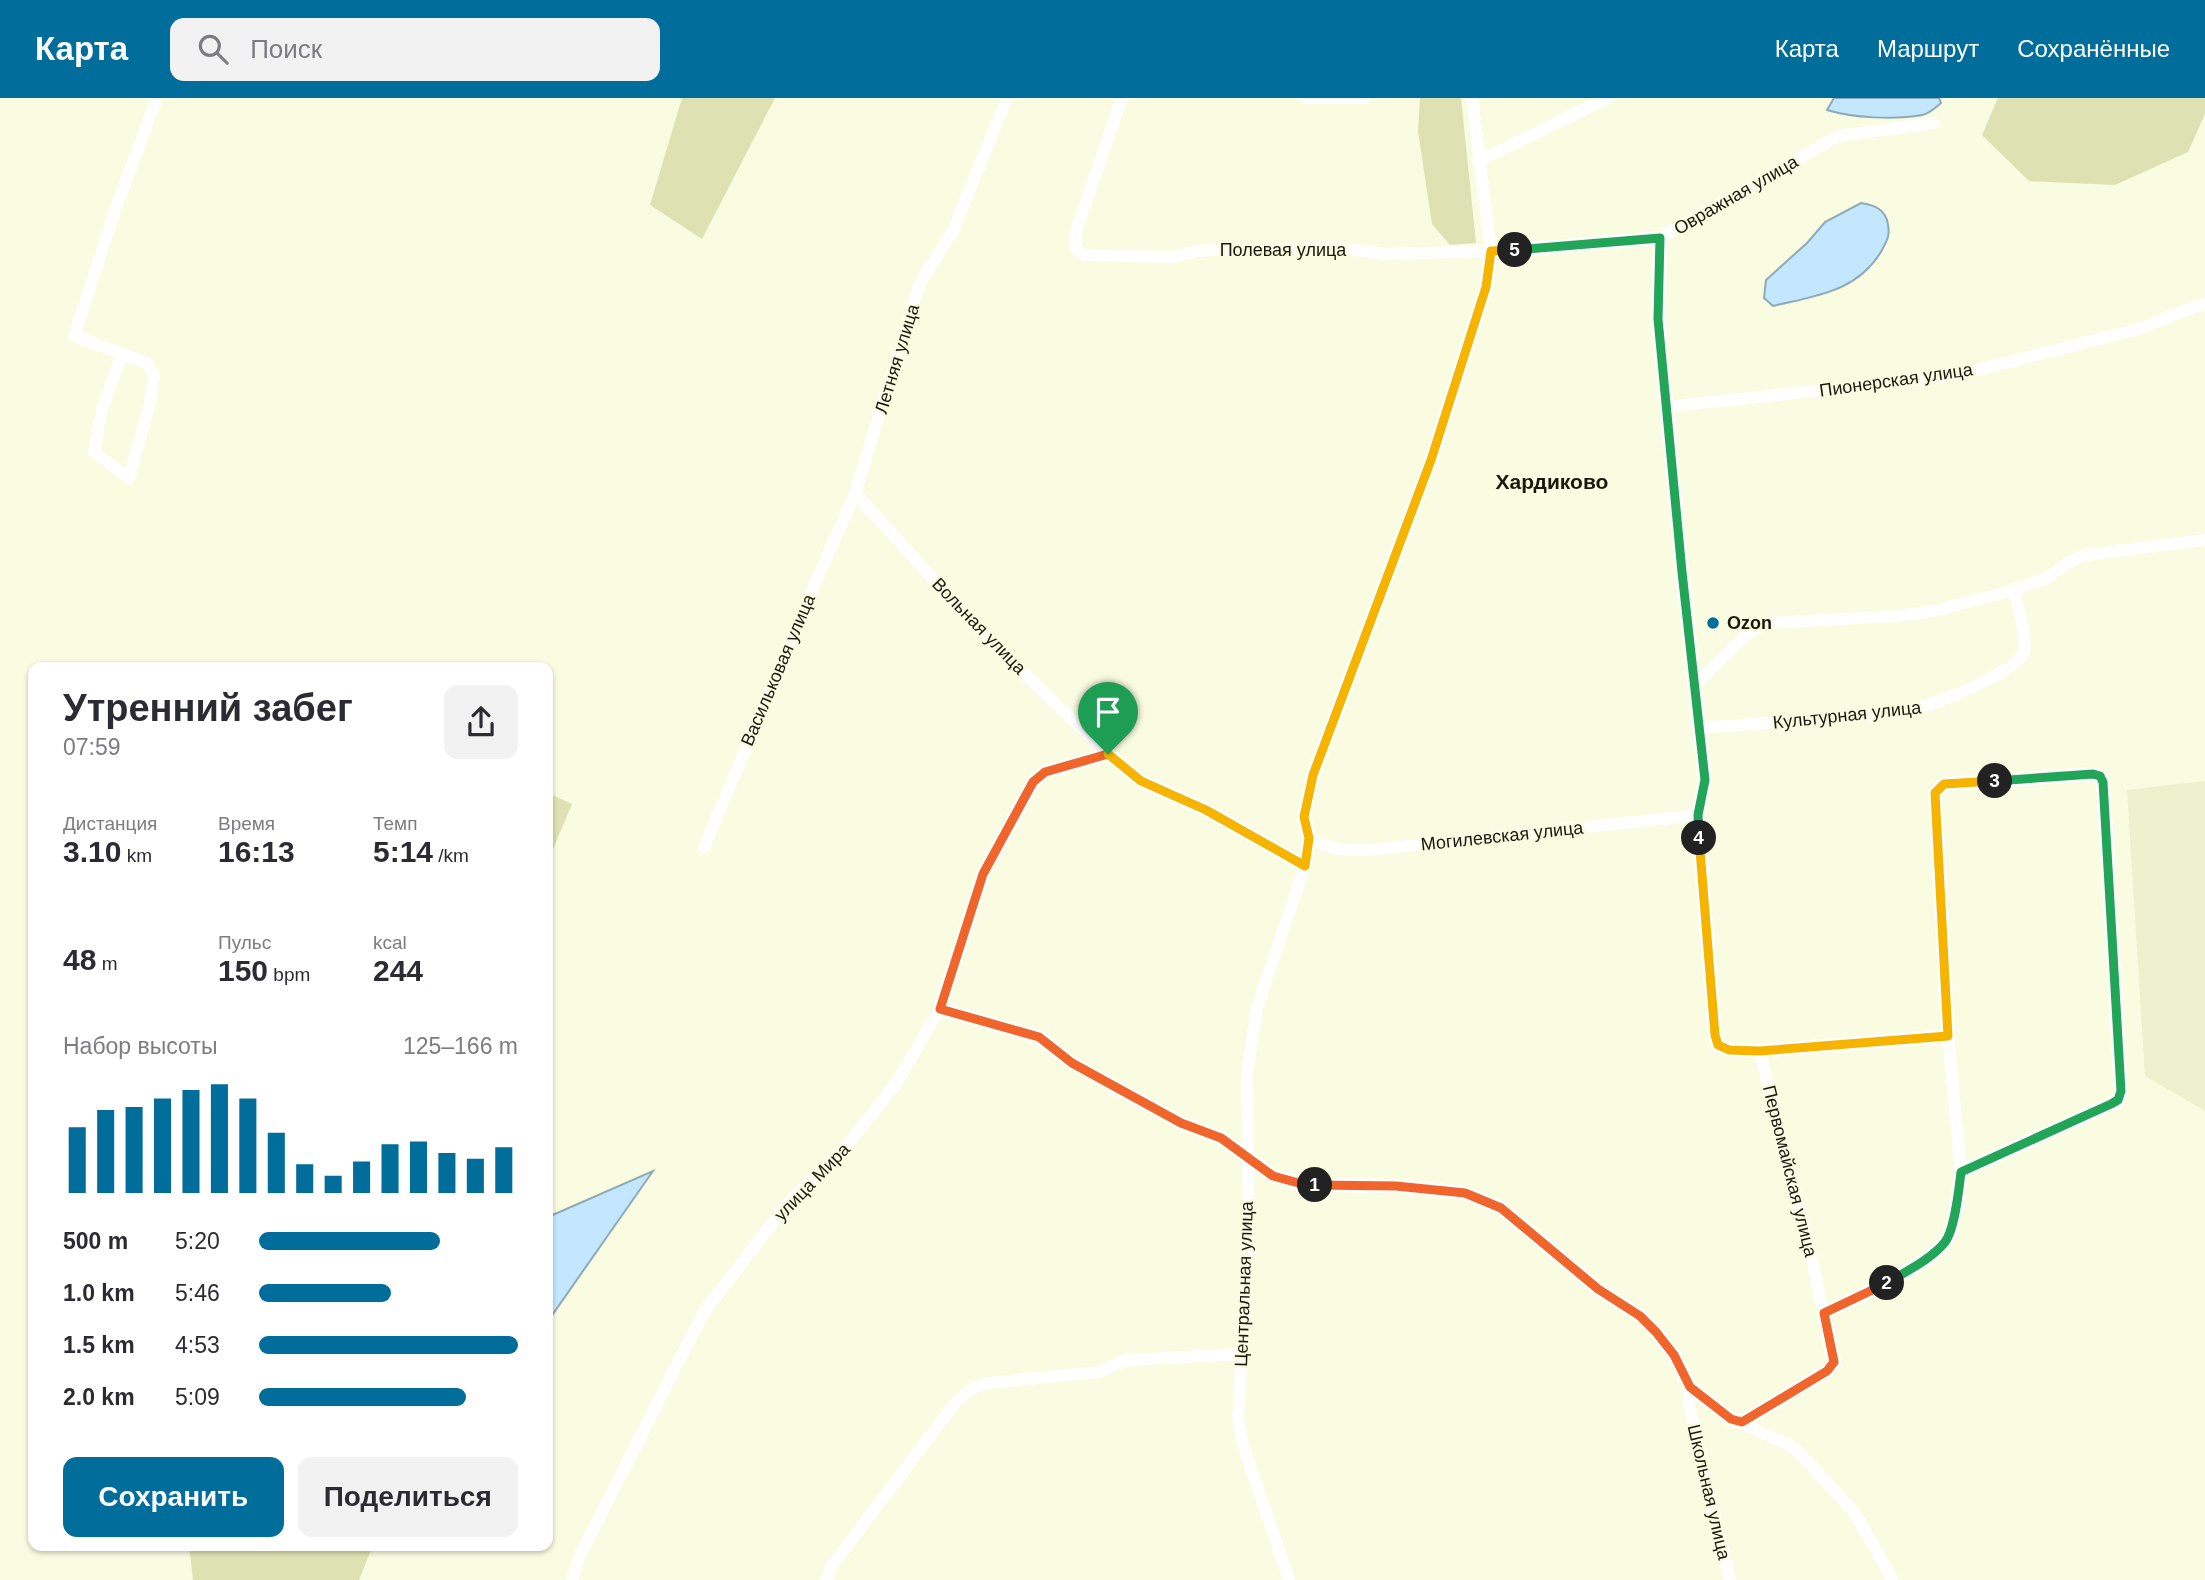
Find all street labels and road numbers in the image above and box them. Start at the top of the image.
street label: Овражная улица [1670,151,1802,239]
street label: Полевая улица [1220,240,1347,260]
street label: Летняя улица [871,301,923,416]
street label: Пионерская улица [1818,359,1975,401]
street label: Вольная улица [928,574,1031,679]
street label: Васильковая улица [737,590,819,749]
street label: Культурная улица [1772,697,1923,733]
street label: Могилевская улица [1420,817,1585,854]
street label: Первомайская улица [1759,1083,1821,1260]
street label: улица Мира [770,1139,854,1225]
street label: Центральная улица [1231,1200,1257,1367]
street label: Школьная улица [1684,1422,1735,1563]

